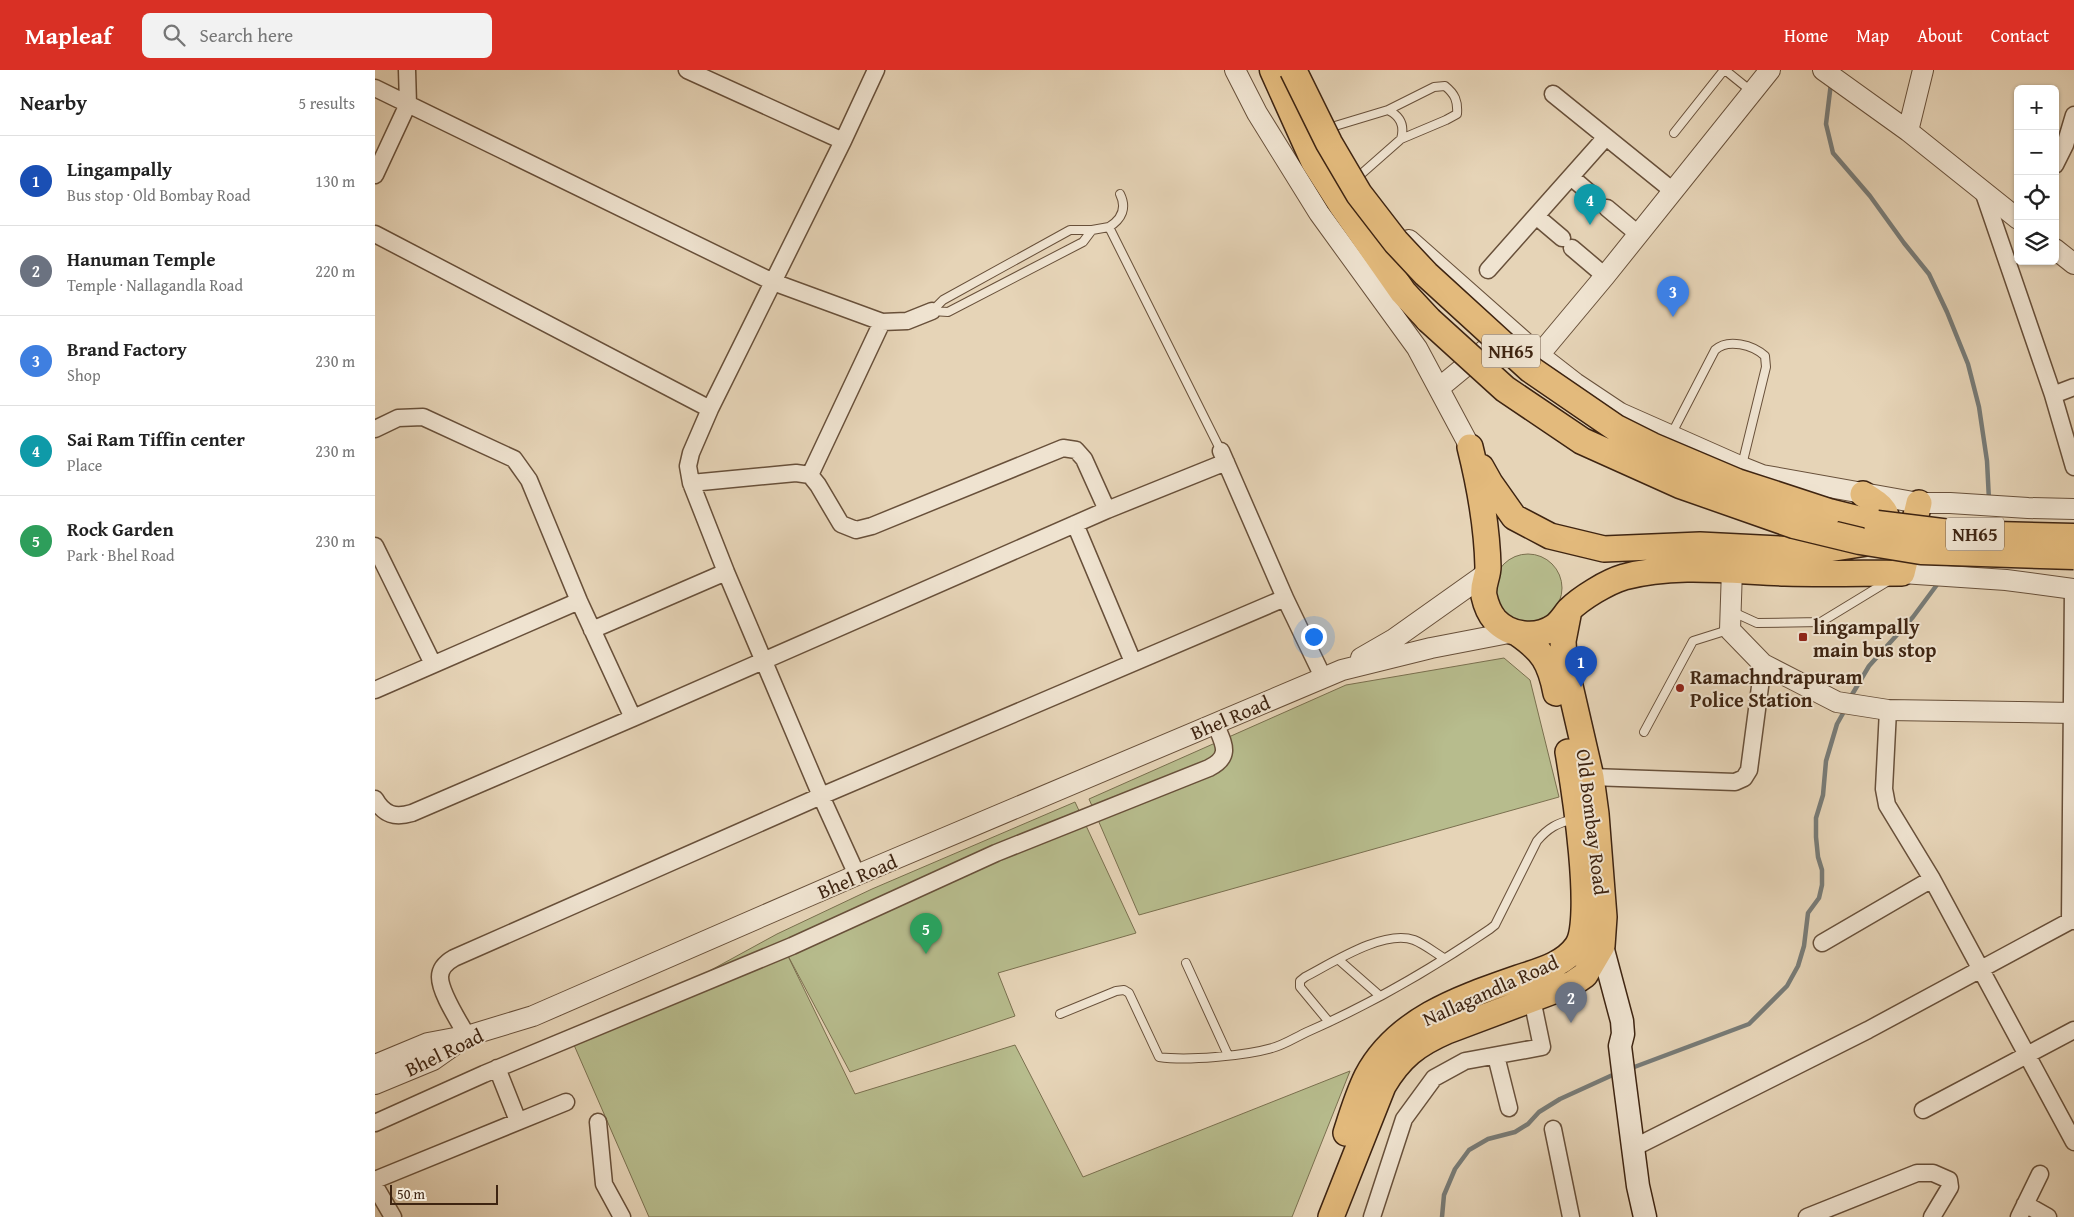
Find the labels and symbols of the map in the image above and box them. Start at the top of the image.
pin: 4 [1574,184,1606,225]
pin: 3 [1657,276,1689,317]
road number: NH65 [1482,334,1540,368]
road number: NH65 [1946,518,2004,550]
place label: lingampally main bus stop [1813,612,1936,664]
your location [1301,624,1327,650]
marker: lingampally main bus stop [1797,631,1809,643]
pin: 1 [1565,646,1597,687]
place label: Ramachndrapuram Police Station [1690,662,1863,714]
marker: Ramachndrapuram Police Station [1674,682,1686,694]
street label: Bhel Road [1186,687,1275,747]
street label: Old Bombay Road [1570,747,1616,897]
street label: Bhel Road [813,846,902,906]
pin: 5 [910,913,942,954]
street label: Nallagandla Road [1417,947,1563,1033]
pin: 2 [1555,982,1587,1023]
street label: Bhel Road [400,1020,488,1083]
scale bar [390,1182,497,1205]

